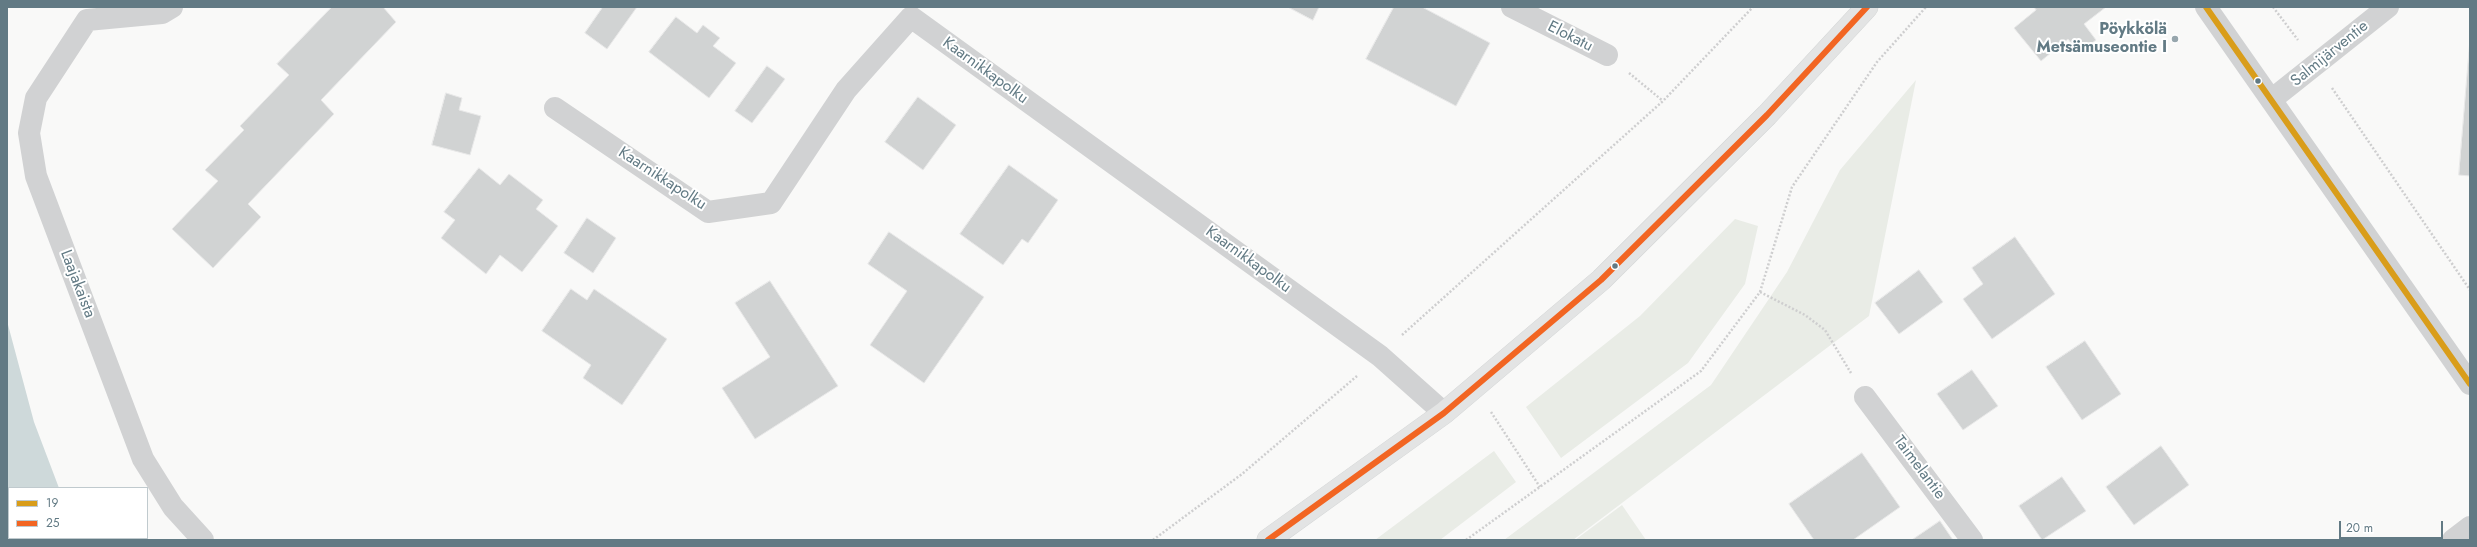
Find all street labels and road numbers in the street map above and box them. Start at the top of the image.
street label: Salmijärventie [2287,17,2373,91]
street label: Elokatu [1544,18,1596,56]
street label: Kaarnikkapolku [938,34,1032,108]
street label: Kaarnikkapolku [614,143,710,215]
street label: Kaarnikkapolku [1201,223,1295,297]
street label: Laajakaista [55,247,99,321]
street label: Taimelantie [1889,433,1949,503]

